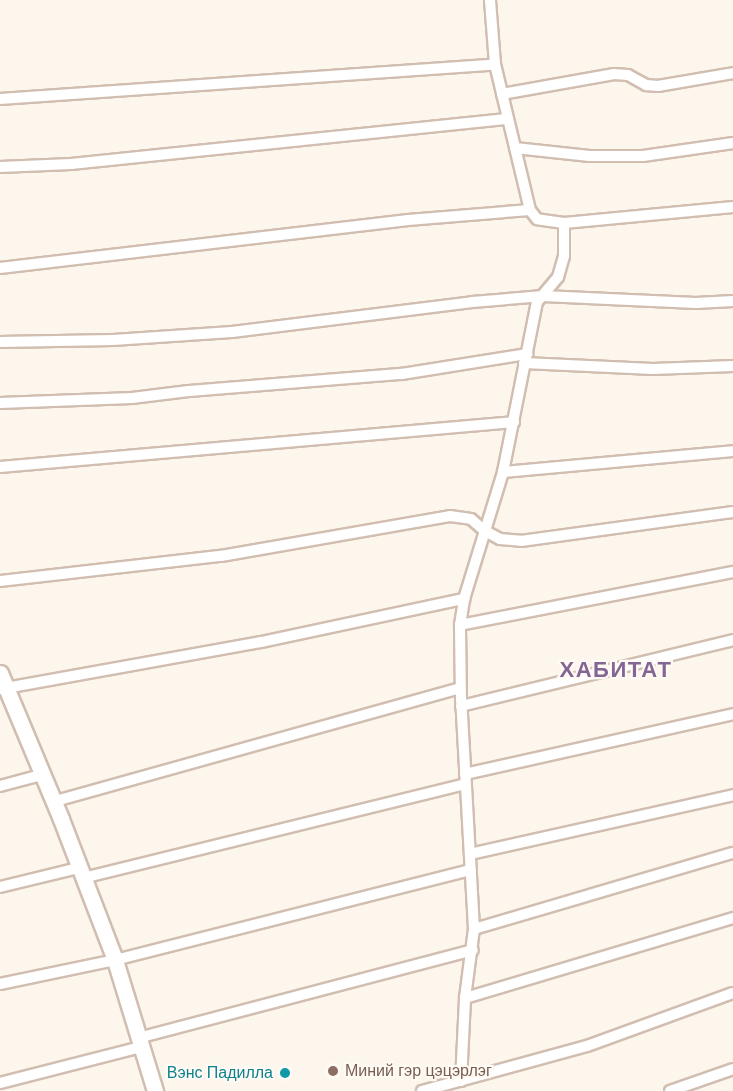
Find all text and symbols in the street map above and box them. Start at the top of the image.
district label: ХАБИТАТ [560,657,672,683]
place label: Миний гэр цэцэрлэг [345,1061,492,1081]
place label: Вэнс Падилла [167,1063,273,1083]
marker: Миний гэр цэцэрлэг [326,1064,340,1078]
marker: Вэнс Падилла [278,1066,292,1080]

